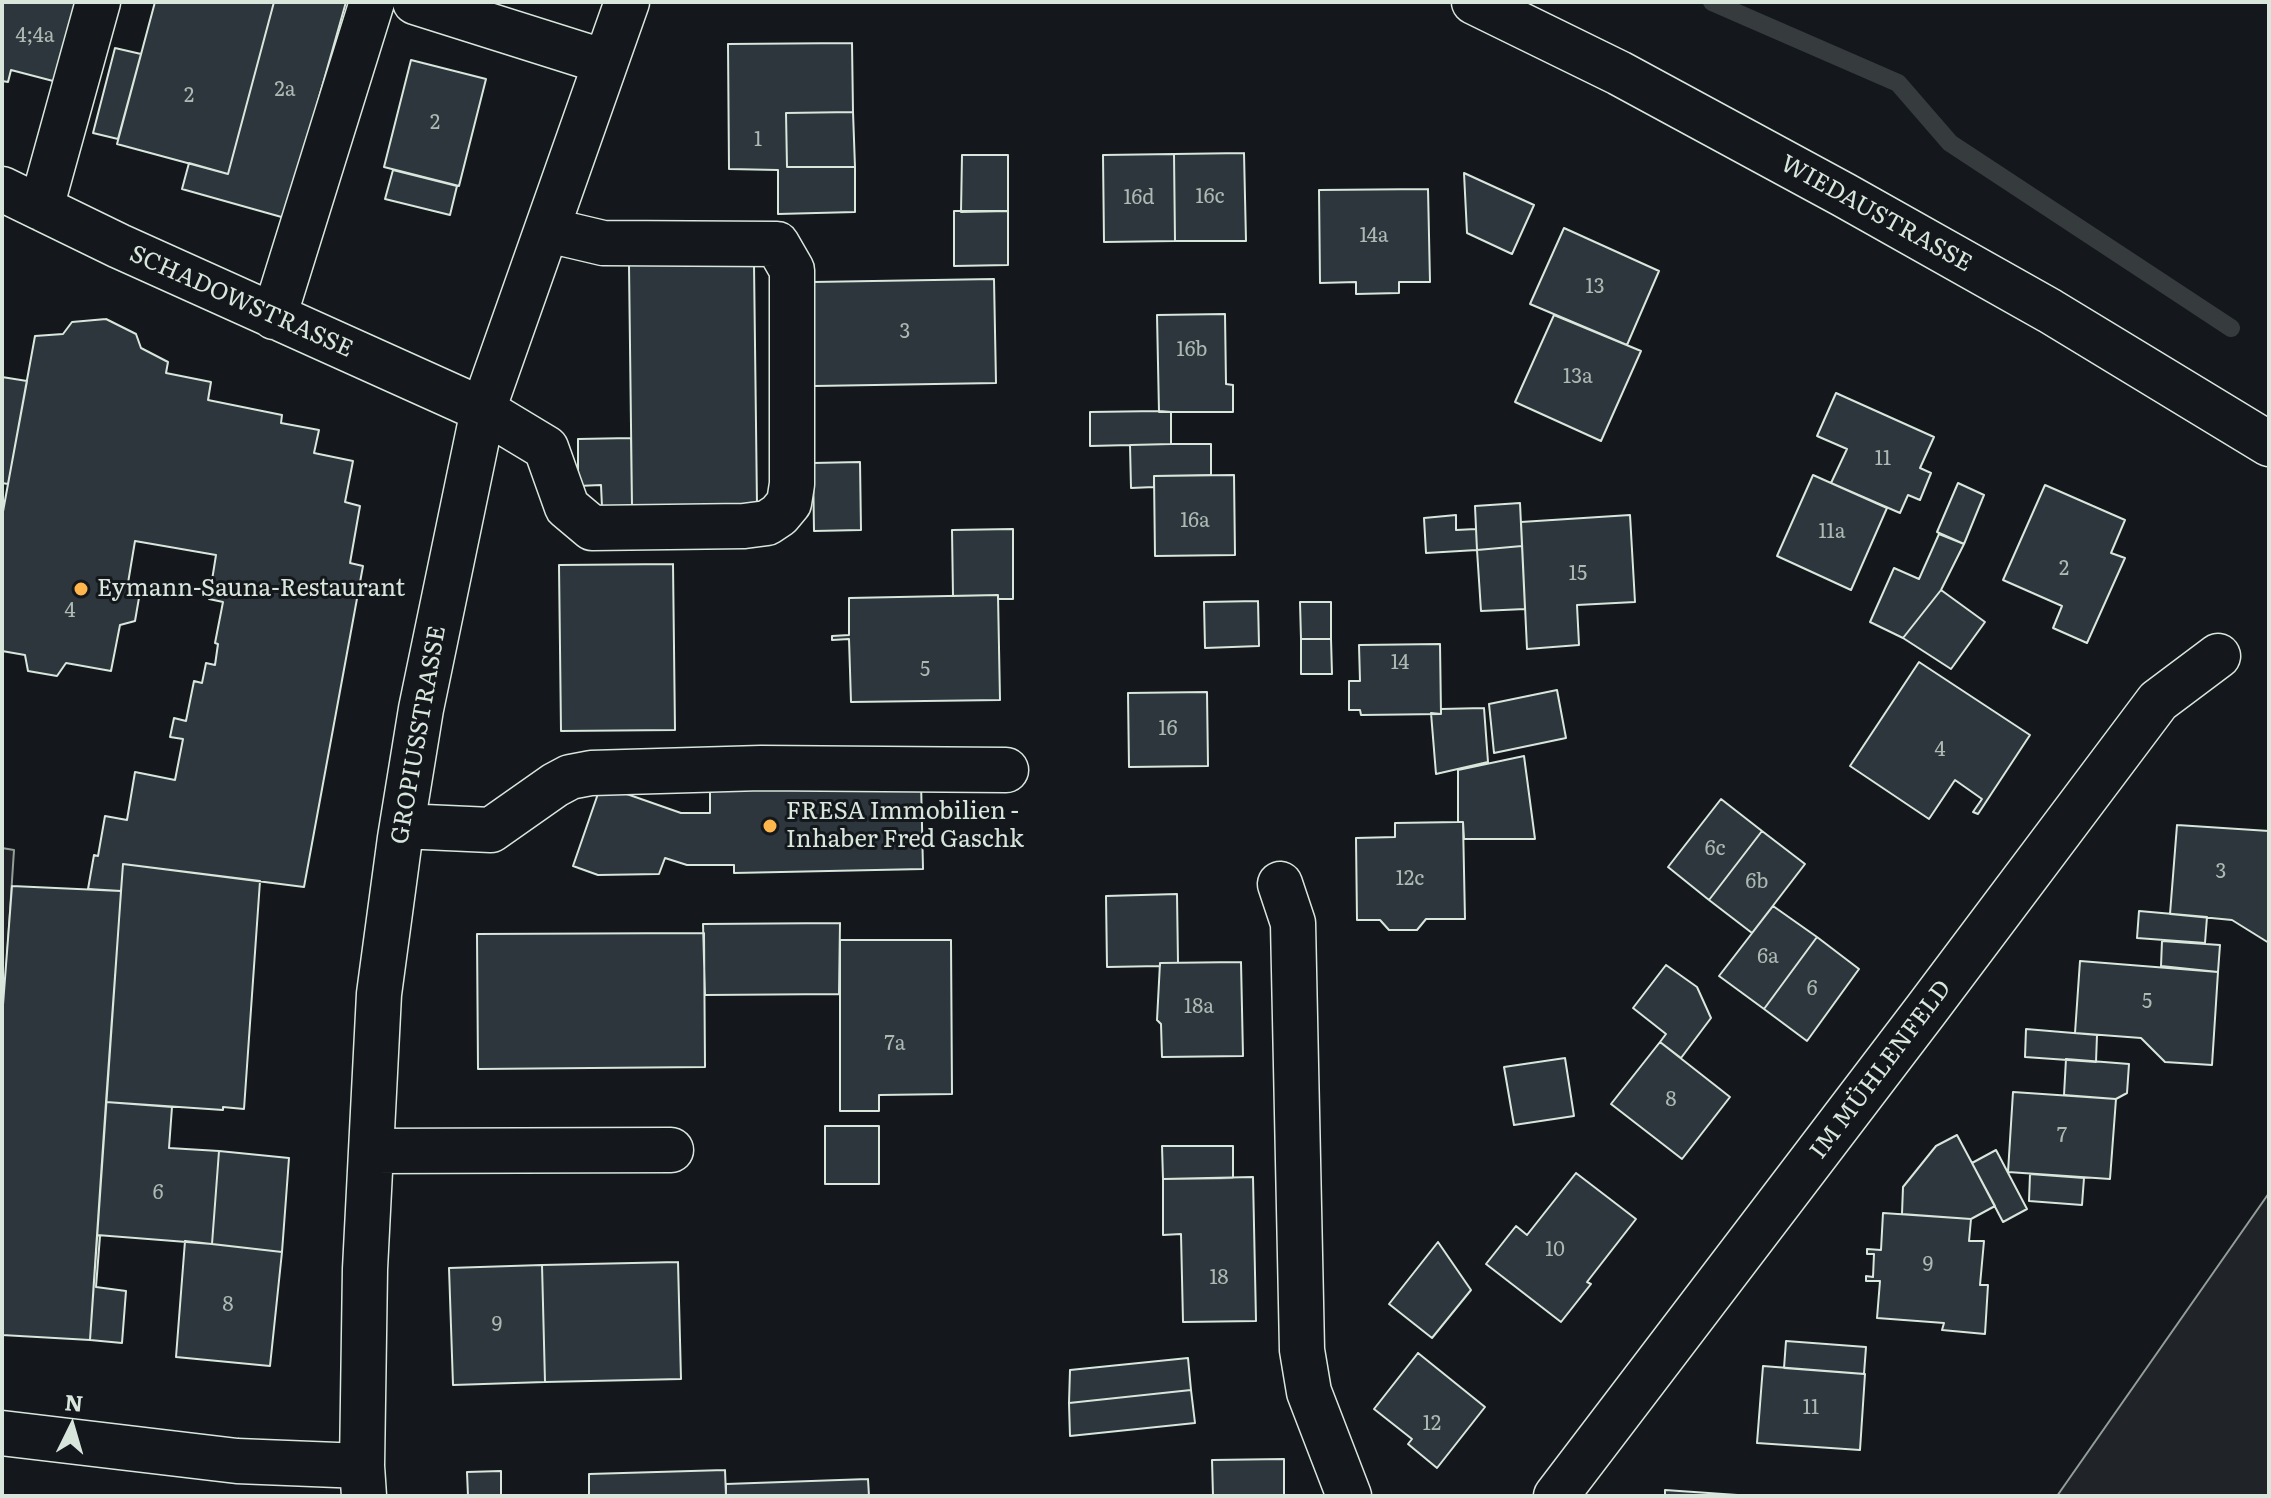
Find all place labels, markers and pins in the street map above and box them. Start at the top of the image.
place label: Eymann-Sauna-Restaurant [97,575,405,603]
marker: Eymann-Sauna-Restaurant [72,580,90,598]
place label: FRESA Immobilien - Inhaber Fred Gaschk [786,798,1024,854]
marker: FRESA Immobilien - Inhaber Fred Gaschk [761,817,779,835]

